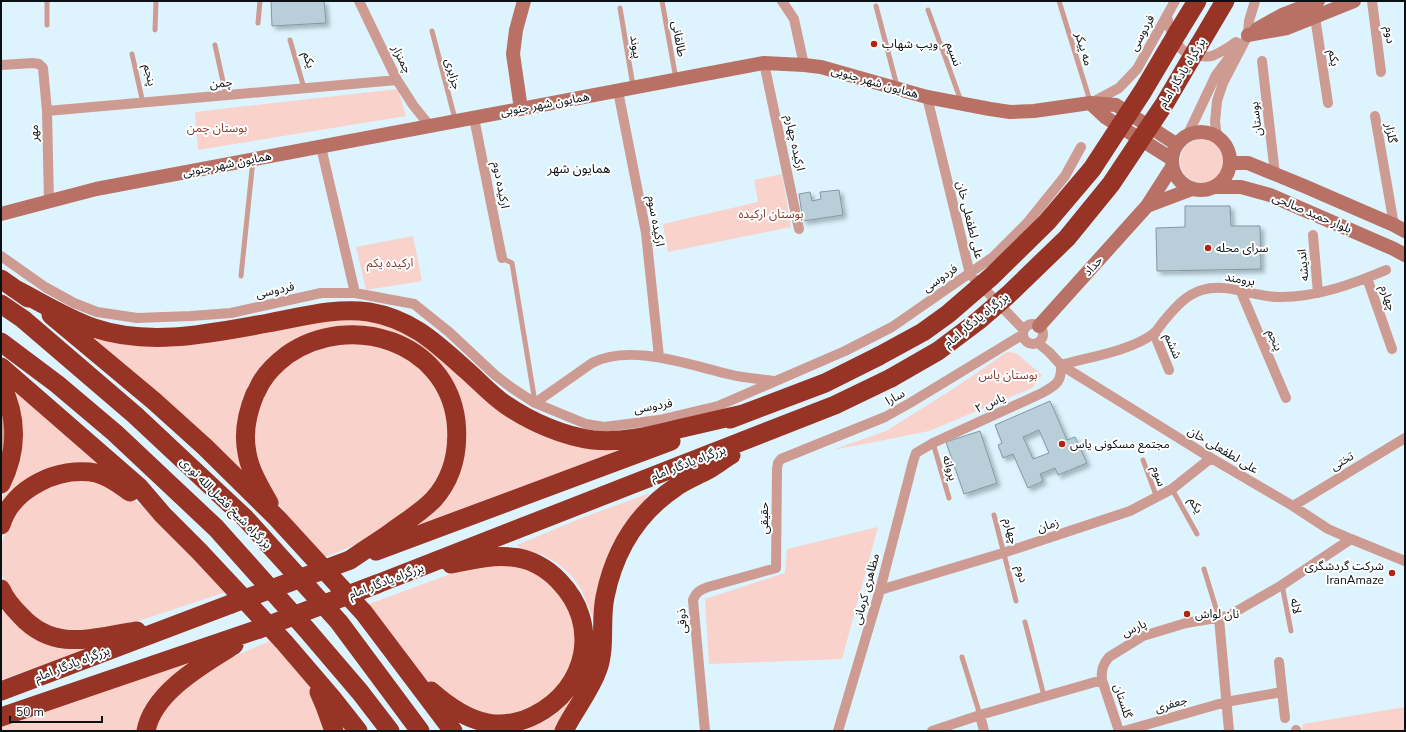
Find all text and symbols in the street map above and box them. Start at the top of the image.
street label: فردوسی [1126,12,1158,54]
street label: طالقانی [668,20,690,58]
street label: دوم [1380,26,1399,45]
street label: مه‌ پیکر [1071,29,1097,68]
street label: پیوند [626,34,646,60]
street label: بزرگراه یادگار امام [1155,35,1210,112]
place label: ویپ شهاب [882,36,938,52]
marker: ویپ شهاب [869,39,879,49]
street label: نسیم [941,40,966,69]
street label: چمنزار [388,41,416,76]
street label: یکم [1324,49,1343,68]
street label: یکم [298,50,319,71]
street label: جزایری [441,57,465,91]
street label: پنجم [139,62,160,88]
street label: همایون‌ شهر جنوبی [829,62,921,102]
street label: چمن [209,74,233,92]
street label: همایون‌ شهر جنوبی [499,88,591,120]
street label: بوستان [1246,101,1266,137]
street label: ارکیده چهارم [780,114,809,173]
park label: بوستان چمن [187,120,247,136]
street label: گلزار [1381,121,1401,145]
street label: مهر [26,124,42,143]
street label: همایون‌ شهر جنوبی [181,148,273,180]
street label: ارکیده دوم [488,160,513,210]
district label: همایون شهر [547,160,610,178]
street label: علی لطفعلی خان [953,179,987,261]
street label: بلوار حمید صالحی [1270,189,1354,237]
street label: ارکیده سوم [643,194,668,248]
park label: بوستان ارکیده [738,206,804,222]
place label: سرای محله [1216,240,1268,256]
marker: سرای محله [1203,243,1213,253]
street label: اندیشه [1294,248,1312,282]
street label: حداد [1080,252,1106,280]
park label: ارکیده یکم [367,255,414,272]
street label: فردوسی [919,260,961,296]
street label: برومند [1224,269,1256,289]
street label: فردوسی [254,278,296,302]
street label: چهارم [1375,283,1400,313]
street label: بزرگراه یادگار امام [940,289,1012,352]
street label: پنجم [1262,327,1287,354]
street label: ششم [1160,331,1186,362]
park label: بوستان یاس [978,367,1038,383]
street label: سارا [882,385,908,409]
street label: یاس ۲ [972,389,1008,417]
street label: فردوسی [632,395,674,417]
street label: علی لطفعلی خان [1185,423,1261,477]
place label: مجتمع مسکونی یاس [1070,436,1170,453]
marker: مجتمع مسکونی یاس [1057,439,1067,449]
street label: بزرگراه یادگار امام [648,441,728,486]
street label: تختی [1327,448,1357,474]
street label: پروانه [939,453,961,483]
street label: بزرگراه شیخ فضل‌الله نوری [176,454,275,553]
street label: سوم [1147,464,1170,489]
street label: یکم [1184,494,1207,517]
street label: حقیقی [756,502,772,534]
street label: زمان [1035,514,1061,536]
street label: چهارم [999,516,1022,546]
street label: مظاهری کرمانی [849,552,883,626]
place label: شرکت گردشگری IranAmaze [1305,558,1384,588]
street label: بزرگراه یادگار امام [346,559,426,604]
street label: دوم [1011,564,1032,585]
marker: شرکت گردشگری IranAmaze [1387,568,1397,578]
street label: لاله [1287,597,1305,615]
place label: نان لواش [1195,606,1239,622]
street label: ذوقی [673,607,691,634]
marker: نان لواش [1182,609,1192,619]
street label: پارس [1119,615,1149,641]
street label: بزرگراه یادگار امام [32,642,112,687]
street label: گلستان [1110,682,1136,721]
street label: جعفری [1153,692,1189,716]
scale bar [10,698,102,724]
text: 50 m [16,704,44,720]

